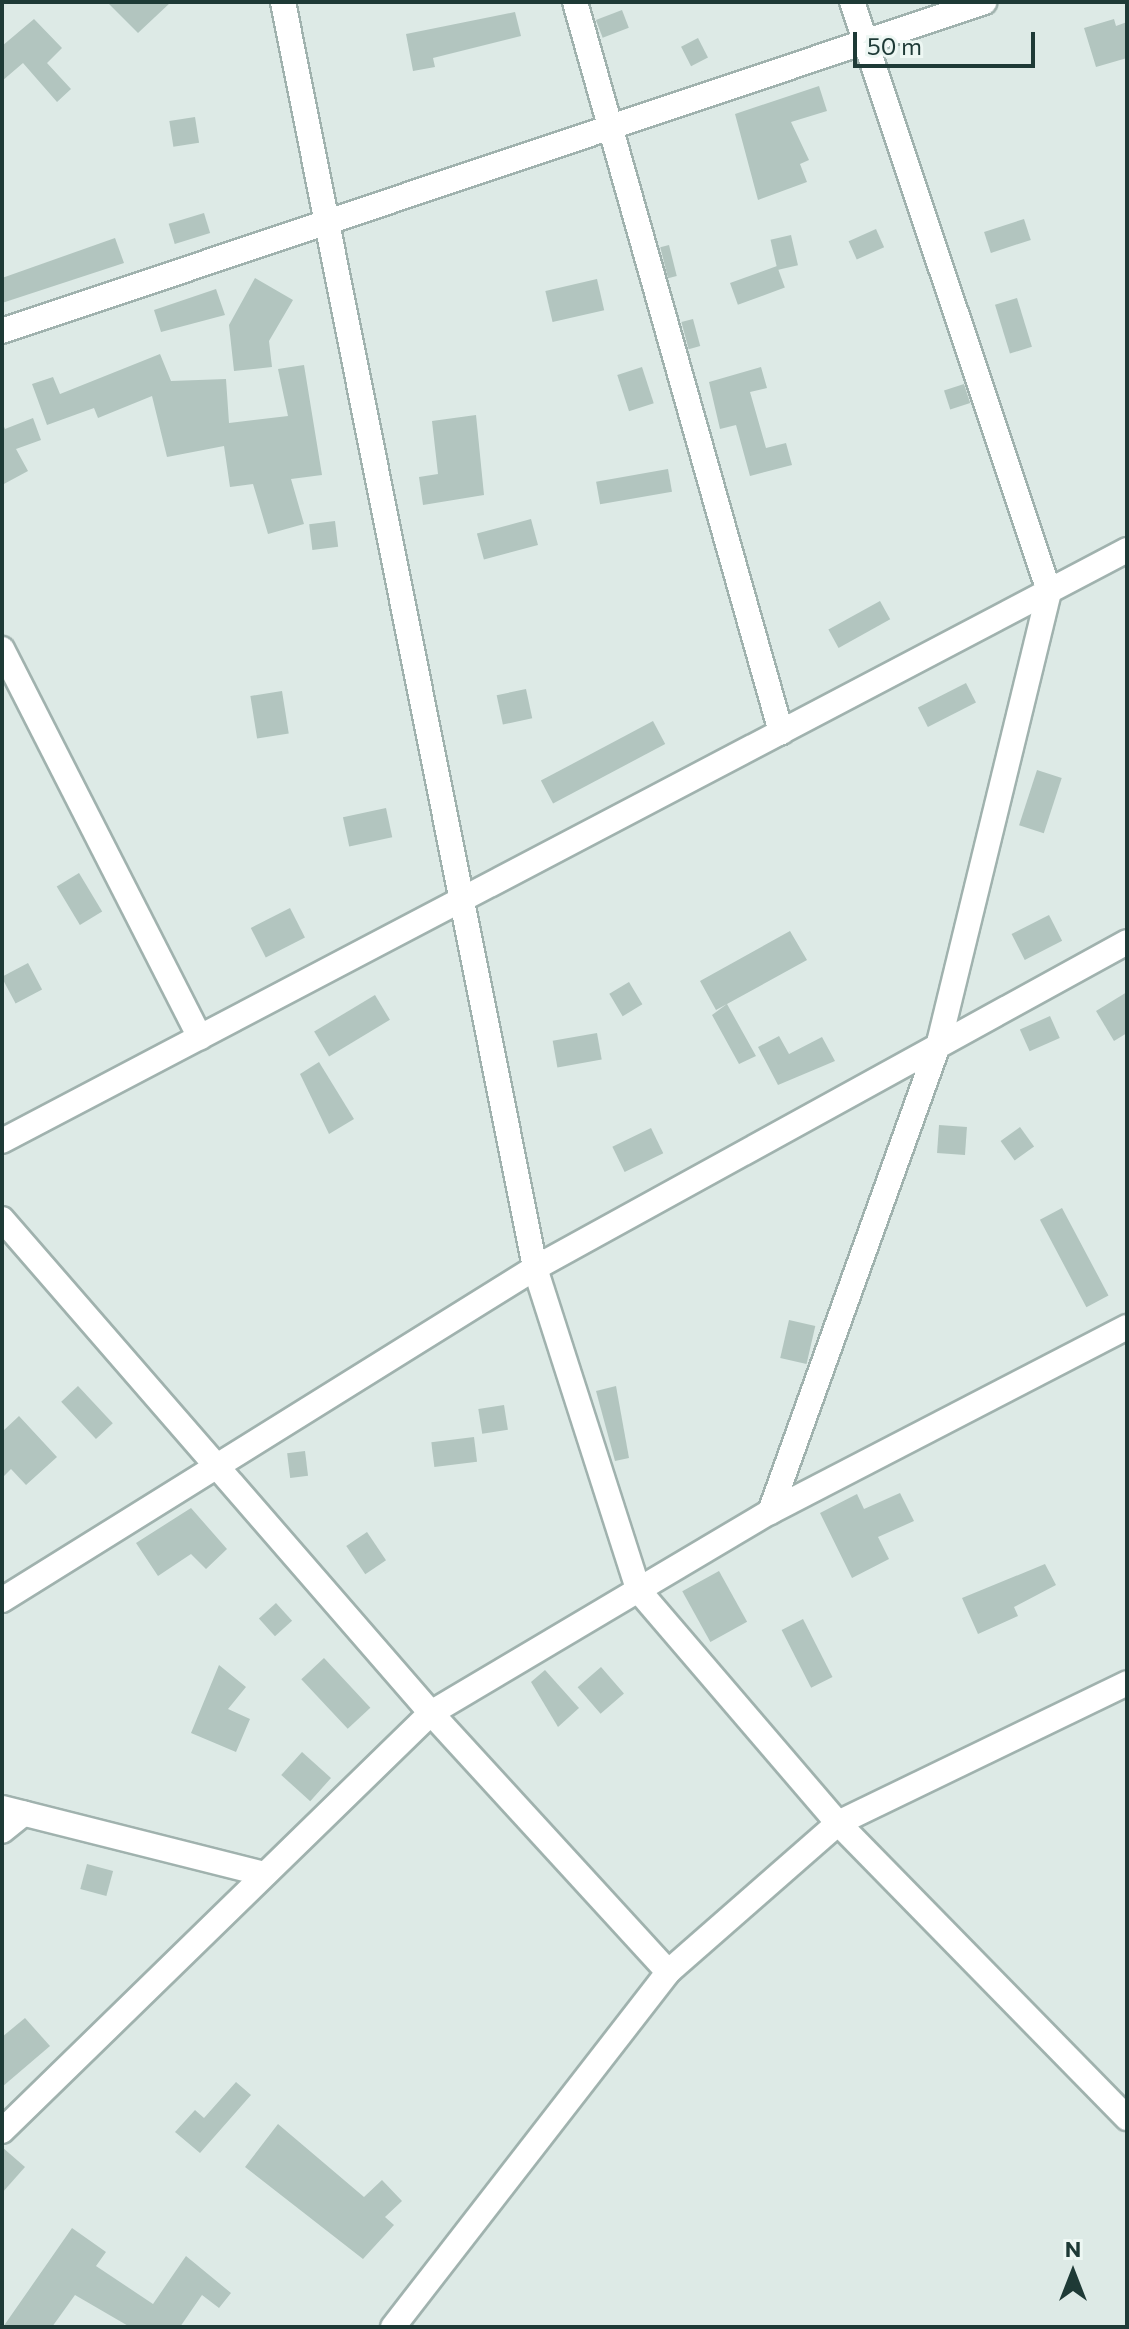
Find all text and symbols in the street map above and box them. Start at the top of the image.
scale bar [857,16,1039,66]
text: 50 m [867,31,922,60]
north arrow [1033,2233,1113,2313]
text: N [1065,2235,1081,2262]

